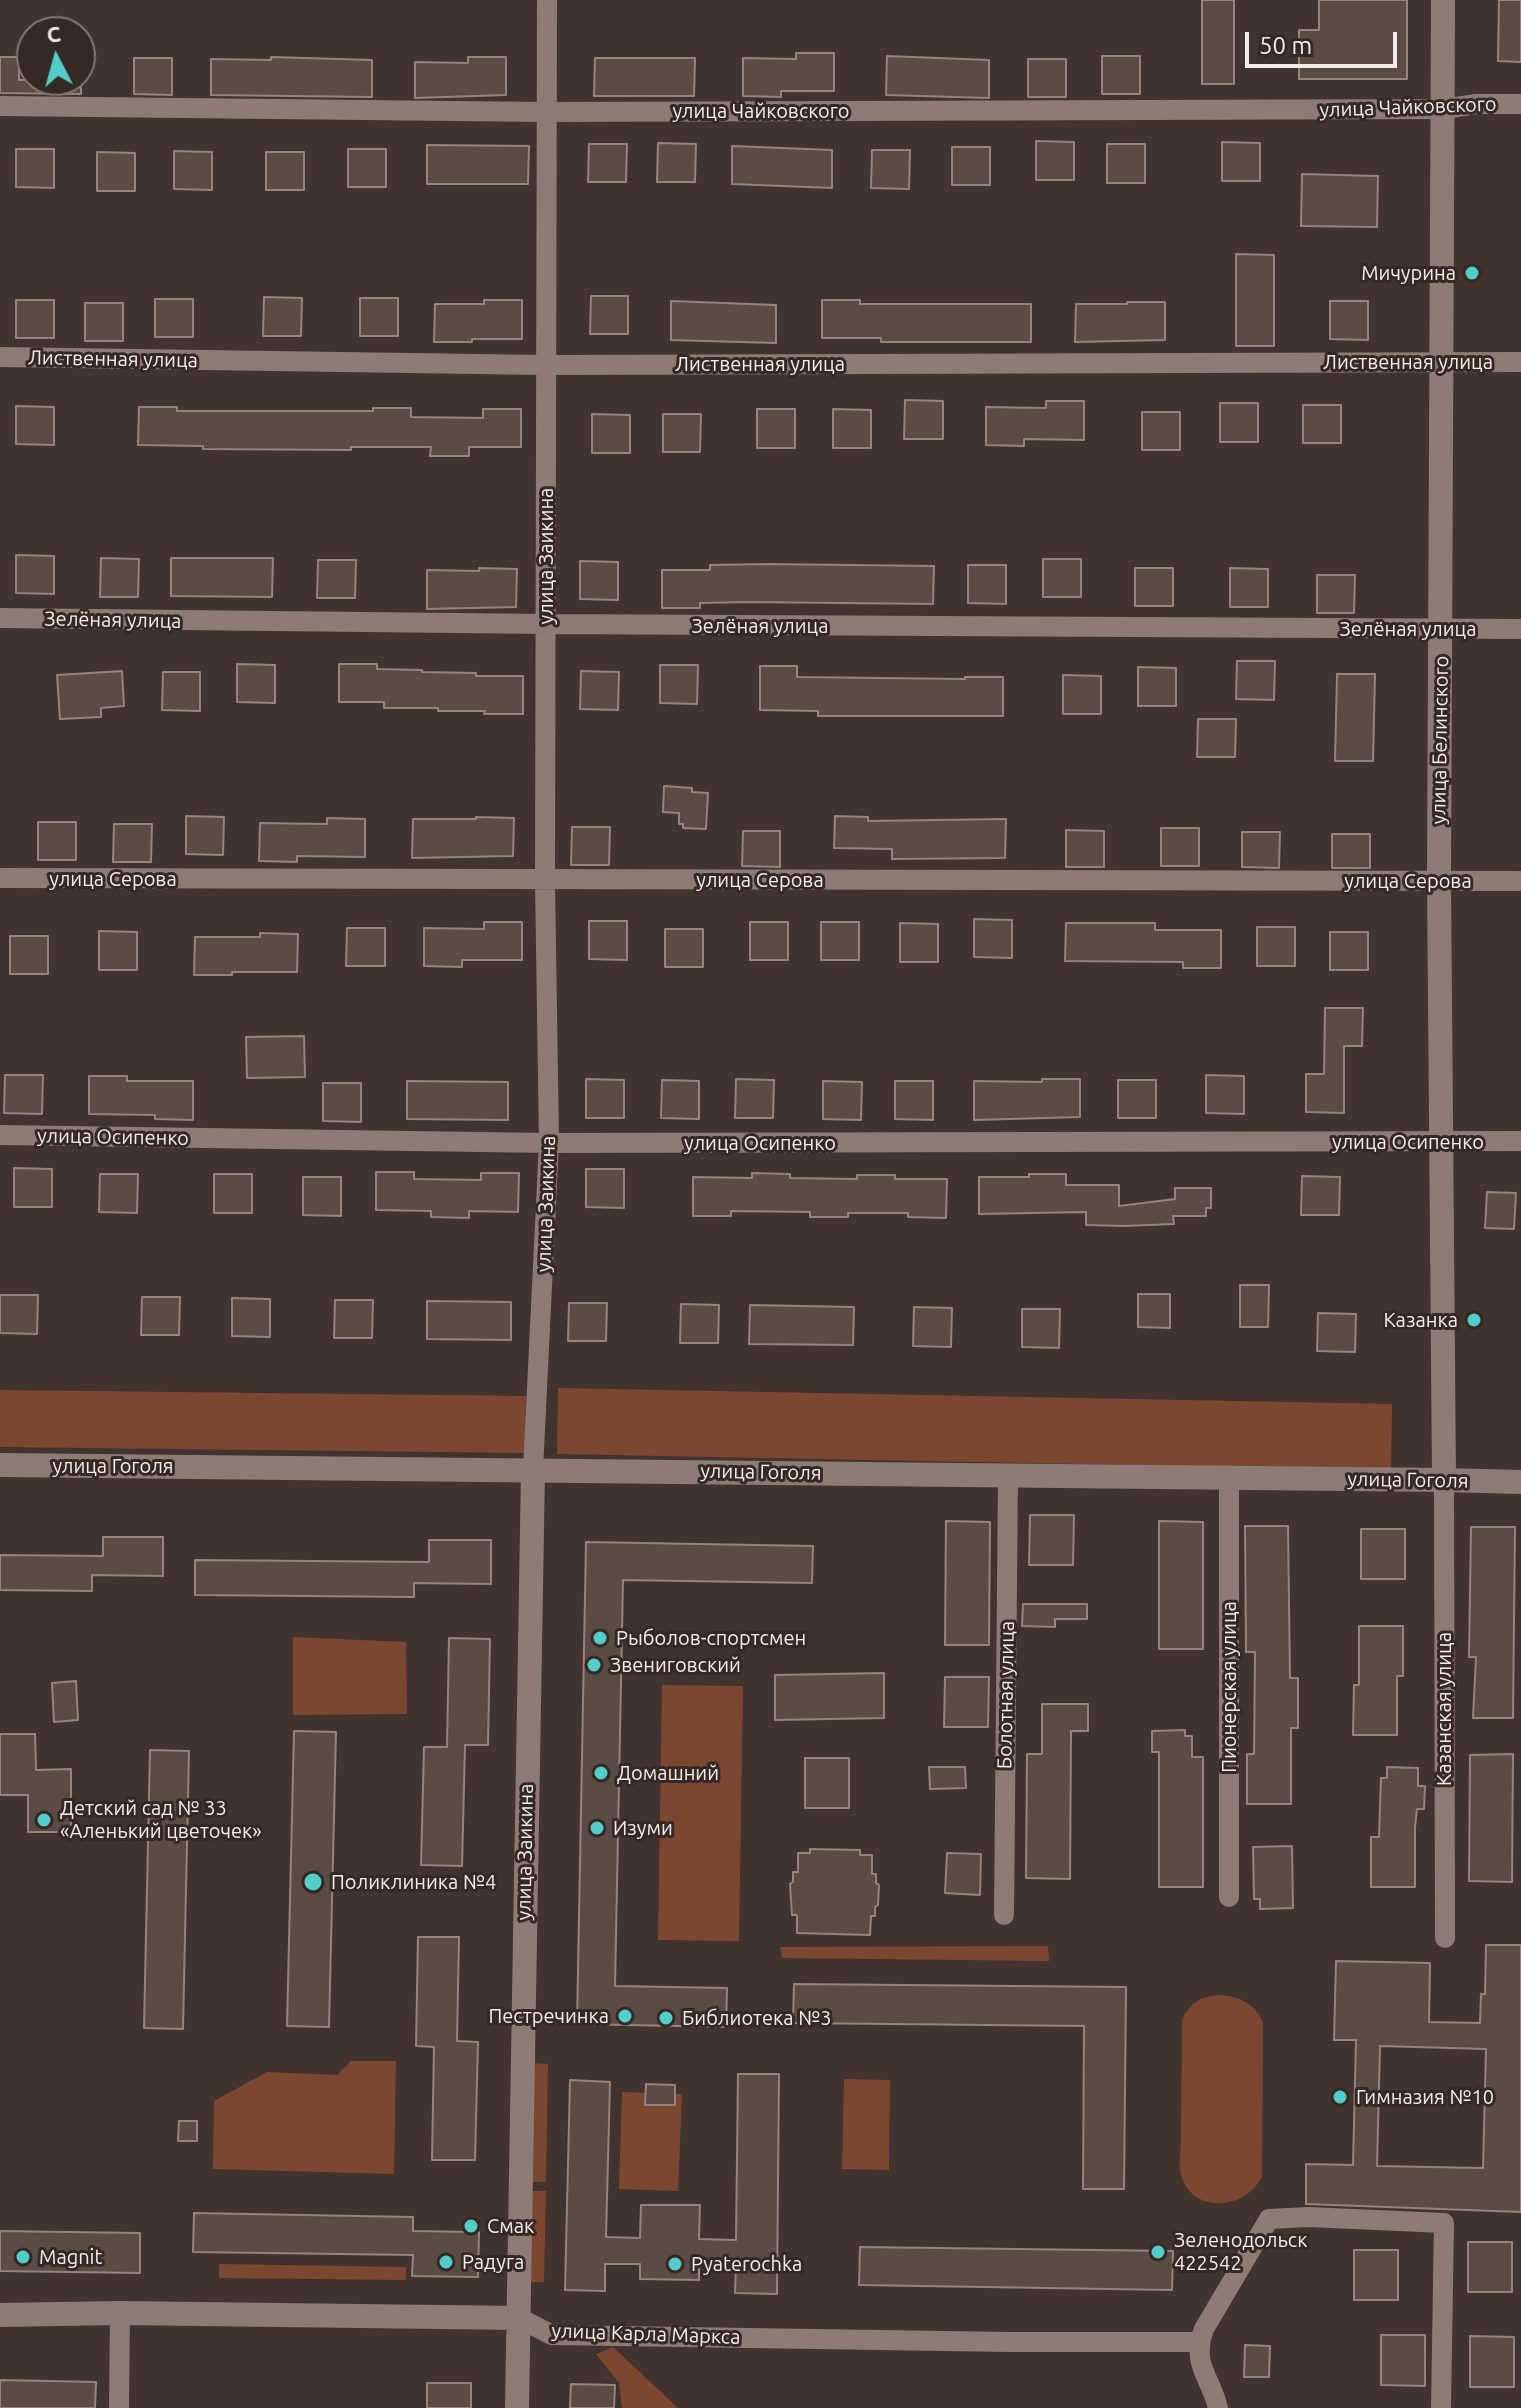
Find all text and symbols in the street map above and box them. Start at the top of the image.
north arrow [16,16,96,96]
scale bar [1249,16,1401,66]
text: С [45,20,62,47]
text: 50 m [1259,32,1312,59]
street label: улица Чайковского [1319,92,1497,122]
street label: улица Чайковского [672,99,850,123]
place label: Мичурина [1361,261,1456,285]
marker: Мичурина [1463,264,1481,282]
street label: Лиственная улица [28,346,198,372]
street label: Лиственная улица [1323,350,1493,374]
street label: Лиственная улица [675,352,845,376]
street label: улица Заикина [534,488,558,624]
street label: Зелёная улица [44,607,182,633]
street label: Зелёная улица [691,614,829,638]
street label: Зелёная улица [1339,617,1477,641]
street label: улица Белинского [1427,656,1453,824]
street label: улица Серова [49,867,177,891]
street label: улица Серова [696,868,824,892]
street label: улица Серова [1344,869,1472,893]
street label: улица Осипенко [37,1124,189,1150]
street label: улица Осипенко [1332,1130,1484,1154]
street label: улица Осипенко [684,1131,836,1155]
street label: улица Заикина [532,1135,560,1273]
place label: Казанка [1383,1308,1458,1332]
marker: Казанка [1465,1311,1483,1329]
street label: улица Гоголя [52,1454,174,1478]
street label: улица Гоголя [700,1459,822,1485]
street label: улица Гоголя [1347,1467,1469,1493]
street label: Пионерская улица [1217,1601,1241,1773]
street label: Болотная улица [993,1621,1019,1769]
place label: Рыболов-спортсмен [616,1626,806,1650]
marker: Рыболов-спортсмен [591,1629,609,1647]
street label: Казанская улица [1432,1632,1456,1786]
place label: Звениговский [610,1653,741,1677]
marker: Звениговский [585,1656,603,1674]
place label: Домашний [617,1761,719,1785]
marker: Домашний [592,1764,610,1782]
street label: улица Заикина [512,1783,538,1921]
place label: Детский сад № 33 «Аленький цветочек» [60,1796,262,1843]
marker: Детский сад № 33 «Аленький цветочек» [35,1811,53,1829]
place label: Изуми [613,1816,673,1840]
marker: Изуми [588,1819,606,1837]
place label: Поликлиника №4 [331,1870,496,1894]
marker: Поликлиника №4 [302,1871,324,1893]
place label: Пестречинка [488,2004,609,2028]
place label: Библиотека №3 [682,2006,831,2030]
marker: Пестречинка [616,2007,634,2025]
marker: Библиотека №3 [657,2009,675,2027]
place label: Гимназия №10 [1356,2085,1494,2109]
marker: Гимназия №10 [1331,2088,1349,2106]
place label: Смак [487,2214,534,2238]
marker: Смак [462,2217,480,2235]
place label: Зеленодольск 422542 [1174,2228,1307,2275]
marker: Зеленодольск 422542 [1149,2243,1167,2261]
place label: Magnit [39,2245,102,2269]
marker: Magnit [14,2248,32,2266]
place label: Радуга [462,2250,524,2274]
place label: Pyaterochka [691,2252,802,2276]
marker: Радуга [437,2253,455,2271]
marker: Pyaterochka [666,2255,684,2273]
street label: улица Карла Маркса [551,2319,741,2349]

